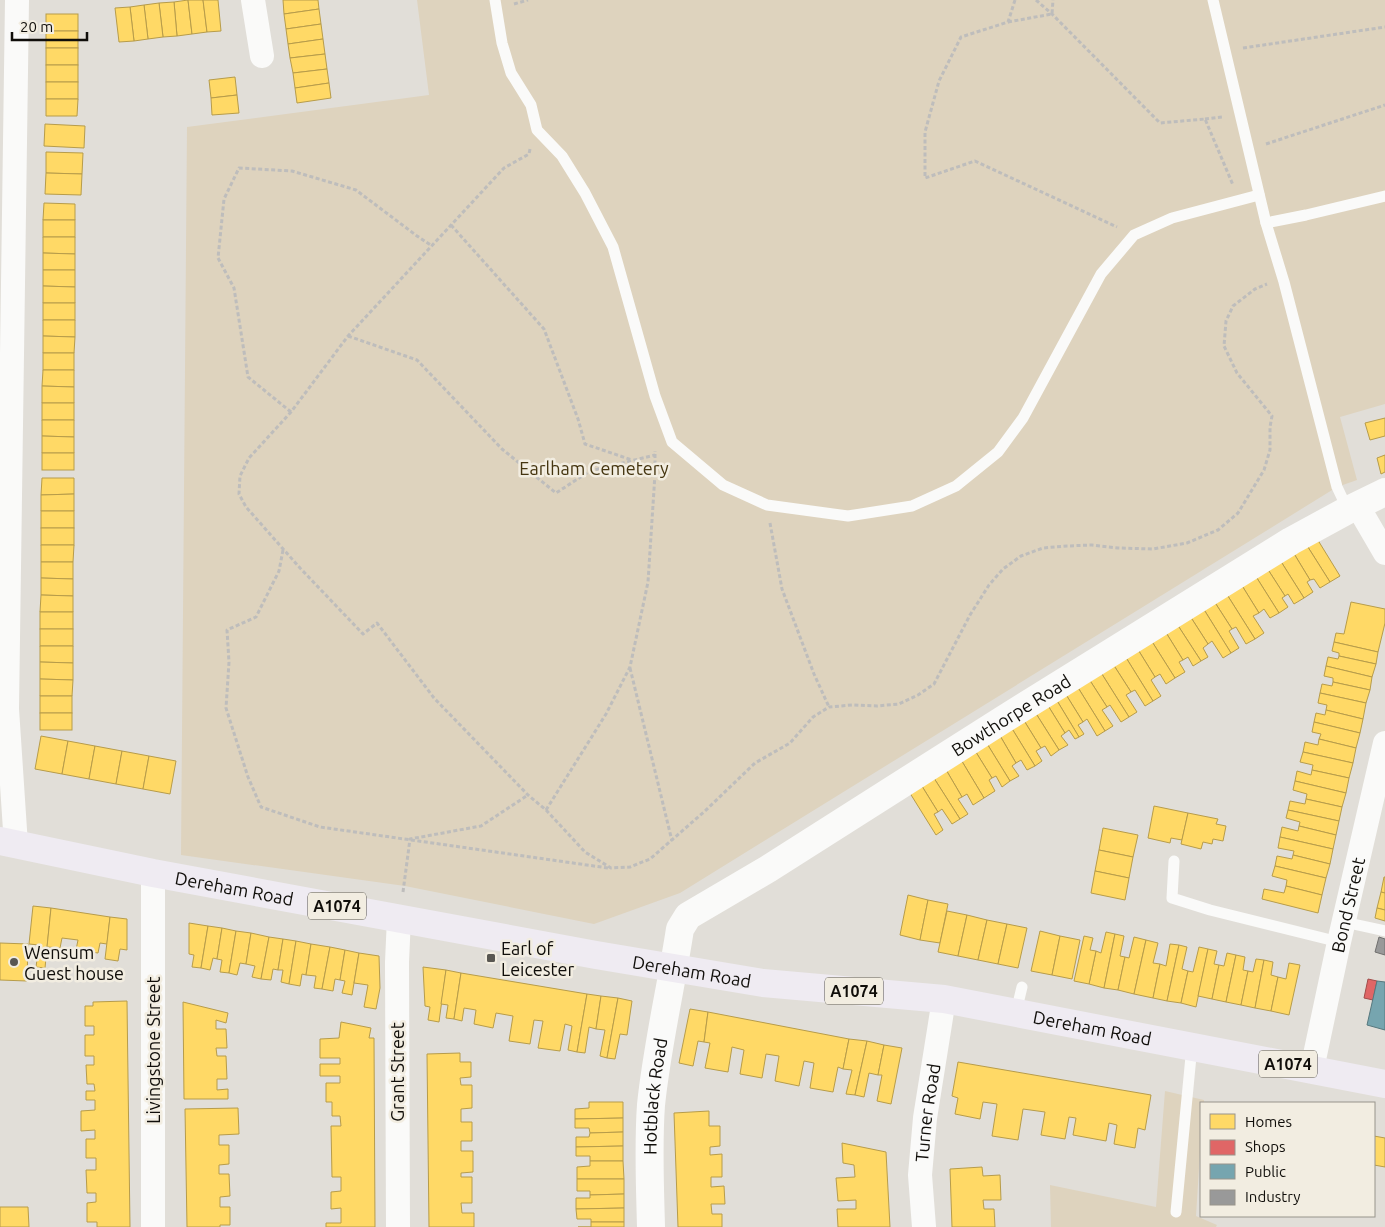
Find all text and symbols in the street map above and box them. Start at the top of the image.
scale bar [12,10,88,42]
text: 20 m [20,18,53,35]
park label: Earlham Cemetery [519,458,669,478]
street label: Bowthorpe Road [948,670,1074,760]
street label: Bond Street [1327,855,1368,954]
street label: Dereham Road [173,867,295,909]
road number: A1074 [308,892,366,919]
place label: Earl of Leicester [501,938,575,979]
place label: Wensum Guest house [24,942,124,983]
street label: Dereham Road [631,951,753,991]
marker: Earl of Leicester [485,952,497,964]
marker: Wensum Guest house [8,956,20,968]
street label: Livingstone Street [143,976,163,1124]
road number: A1074 [825,978,883,1004]
street label: Dereham Road [1032,1006,1153,1049]
street label: Grant Street [387,1022,407,1122]
street label: Hotblack Road [639,1036,670,1155]
road number: A1074 [1259,1050,1317,1078]
street label: Turner Road [911,1062,944,1163]
legend [1200,1102,1375,1217]
text: Homes [1245,1113,1292,1130]
text: Shops [1245,1138,1286,1155]
text: Public [1245,1163,1286,1180]
text: Industry [1245,1188,1300,1205]

